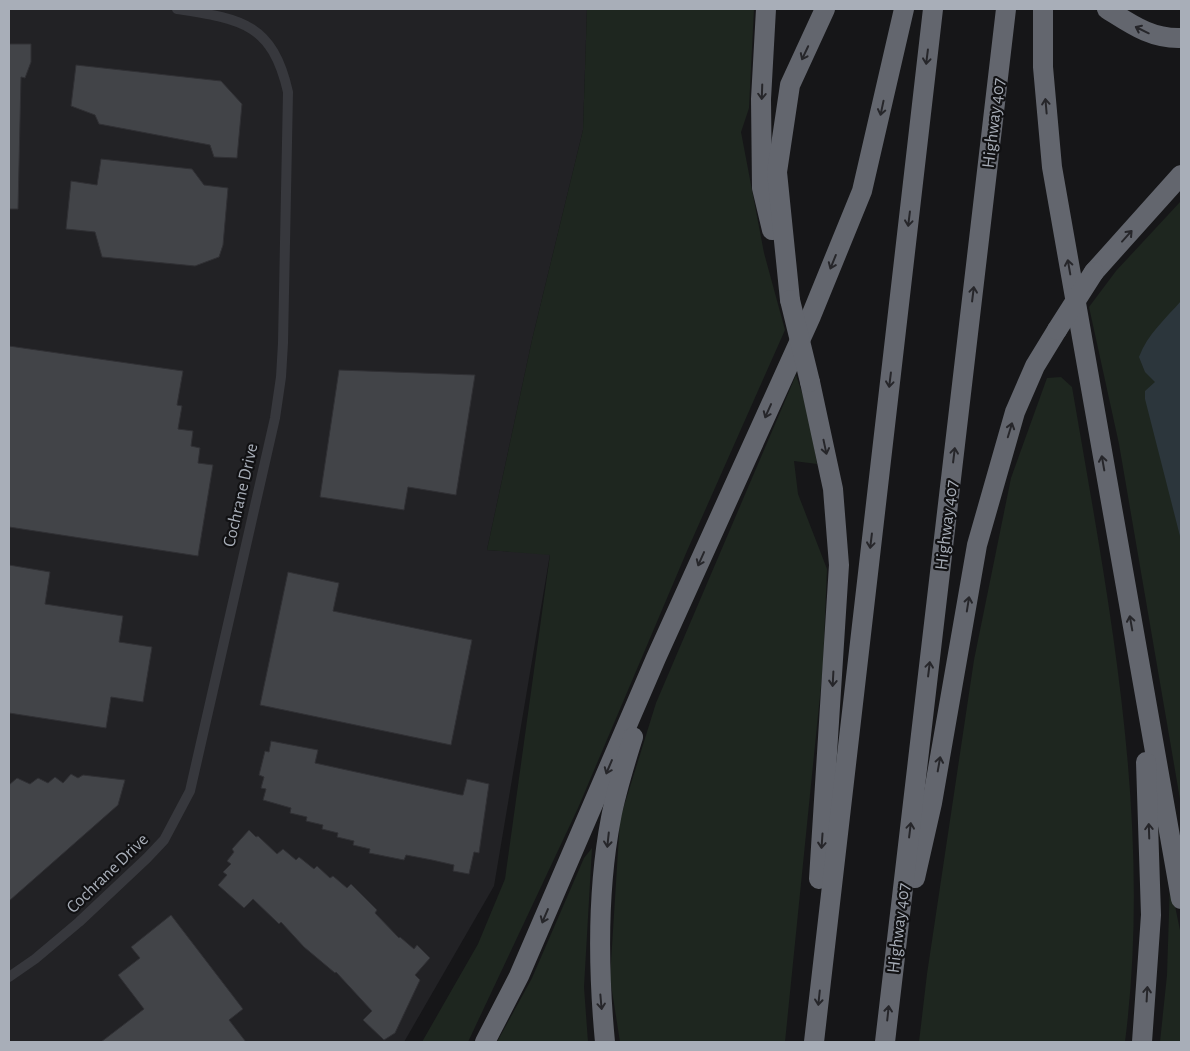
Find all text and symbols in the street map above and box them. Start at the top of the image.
one-way arrow [1135,25,1150,34]
one-way arrow [799,45,809,60]
one-way arrow [922,49,932,65]
street label: Highway 407 [980,77,1008,169]
one-way arrow [757,84,766,100]
one-way arrow [877,99,886,115]
one-way arrow [1041,99,1051,115]
one-way arrow [904,210,914,226]
one-way arrow [1121,230,1132,243]
one-way arrow [827,254,837,269]
one-way arrow [1063,260,1073,276]
one-way arrow [968,286,978,302]
one-way arrow [885,372,895,388]
one-way arrow [762,403,772,418]
one-way arrow [1006,422,1016,438]
one-way arrow [820,438,830,454]
street label: Cochrane Drive [220,442,262,549]
one-way arrow [949,448,959,464]
one-way arrow [1097,455,1107,471]
street label: Highway 407 [933,479,961,571]
one-way arrow [866,533,876,549]
one-way arrow [695,551,705,566]
one-way arrow [963,597,973,613]
one-way arrow [1126,615,1136,631]
one-way arrow [924,661,934,677]
one-way arrow [829,671,838,687]
one-way arrow [935,757,945,773]
one-way arrow [603,759,613,774]
one-way arrow [905,822,915,838]
one-way arrow [1144,824,1153,840]
street label: Cochrane Drive [63,831,152,917]
one-way arrow [603,832,613,848]
one-way arrow [817,833,827,849]
street label: Highway 407 [885,882,913,974]
one-way arrow [539,908,549,923]
one-way arrow [1142,986,1151,1002]
one-way arrow [814,990,824,1006]
one-way arrow [596,994,606,1010]
one-way arrow [884,1005,893,1021]

